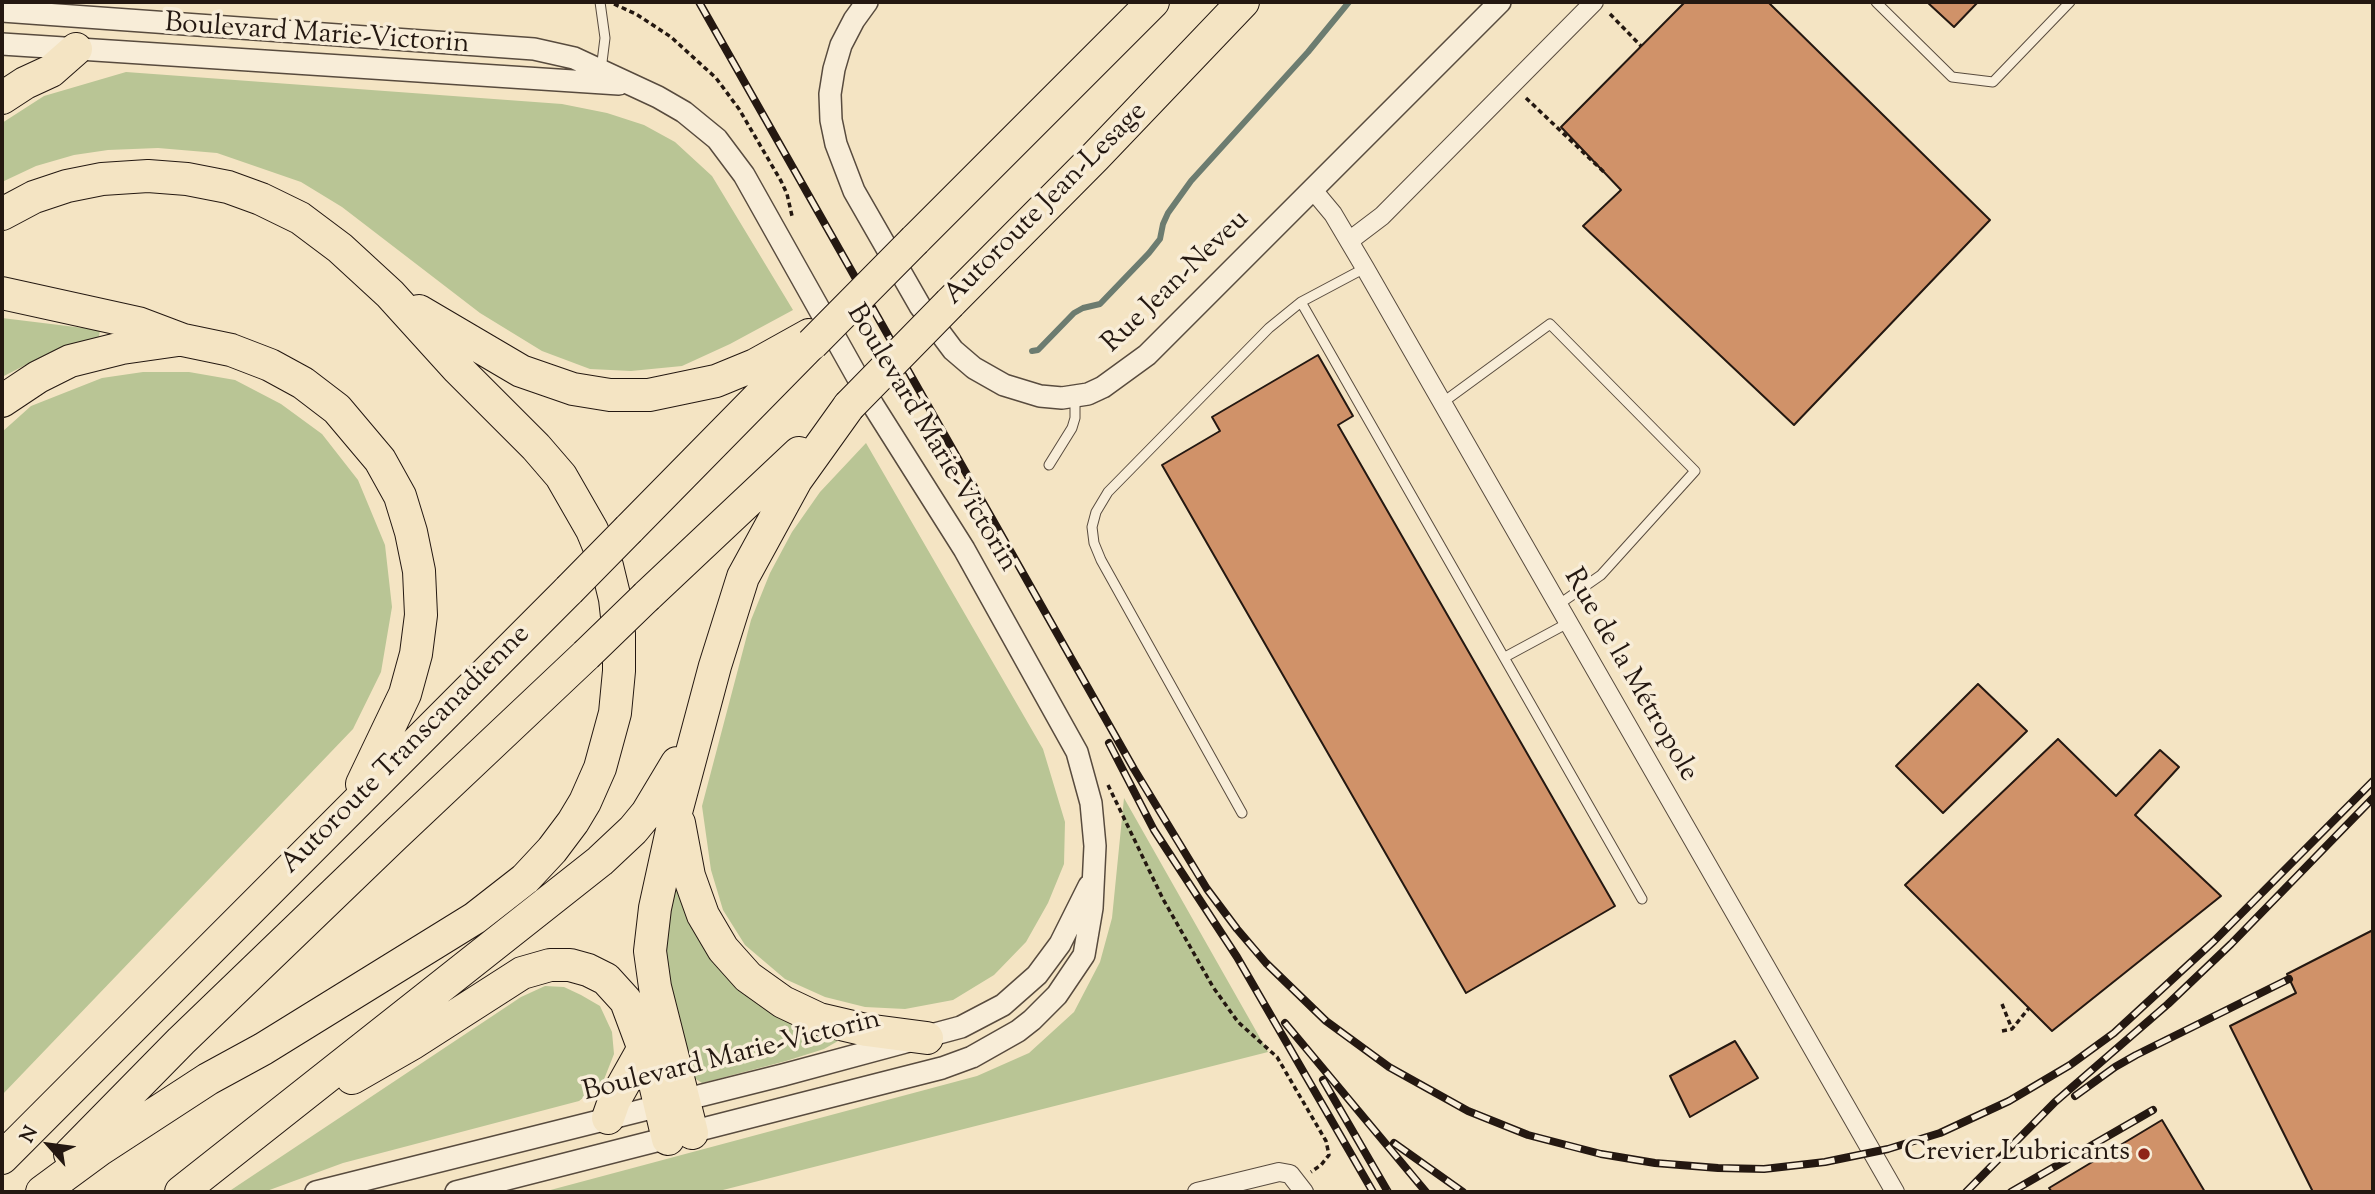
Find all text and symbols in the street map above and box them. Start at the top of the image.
street label: Boulevard Marie-Victorin [163,9,471,63]
street label: Autoroute Jean-Lesage [939,97,1155,313]
street label: Rue Jean-Neveu [1096,204,1258,362]
street label: Boulevard Marie-Victorin [837,299,1023,579]
street label: Rue de la Métropole [1554,564,1704,788]
street label: Autoroute Transcanadienne [275,619,539,883]
street label: Boulevard Marie-Victorin [580,1005,884,1111]
north arrow [14,1110,84,1180]
text: N [15,1122,45,1148]
place label: Crevier Lubricants [1904,1137,2130,1171]
marker: Crevier Lubricants [2136,1146,2152,1162]

